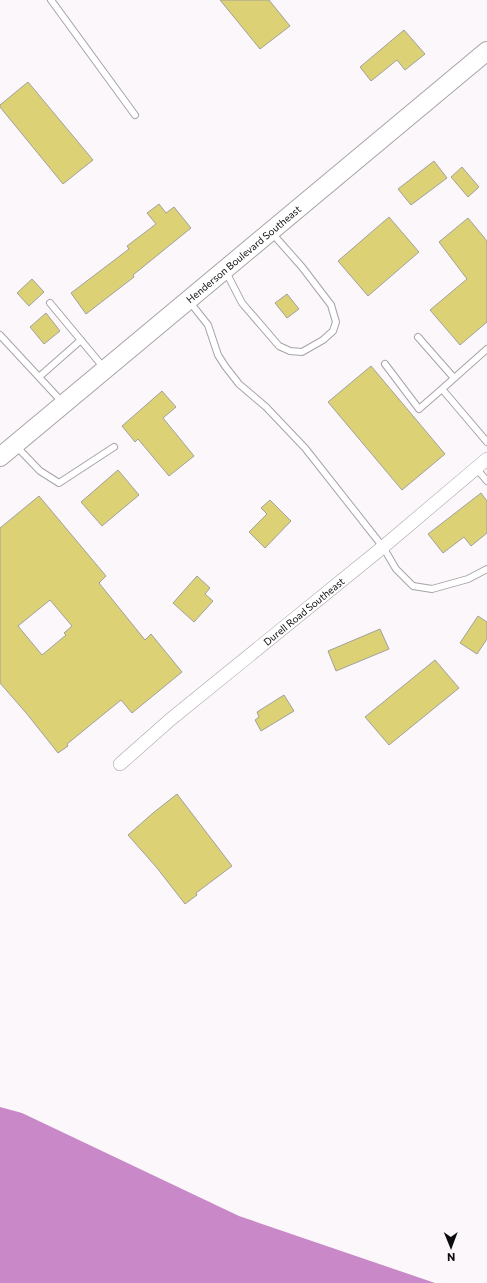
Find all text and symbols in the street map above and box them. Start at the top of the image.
street label: Henderson Boulevard Southeast [184,203,303,305]
street label: Durell Road Southeast [261,575,347,648]
north arrow [431,1227,471,1267]
text: N [447,1251,455,1264]

